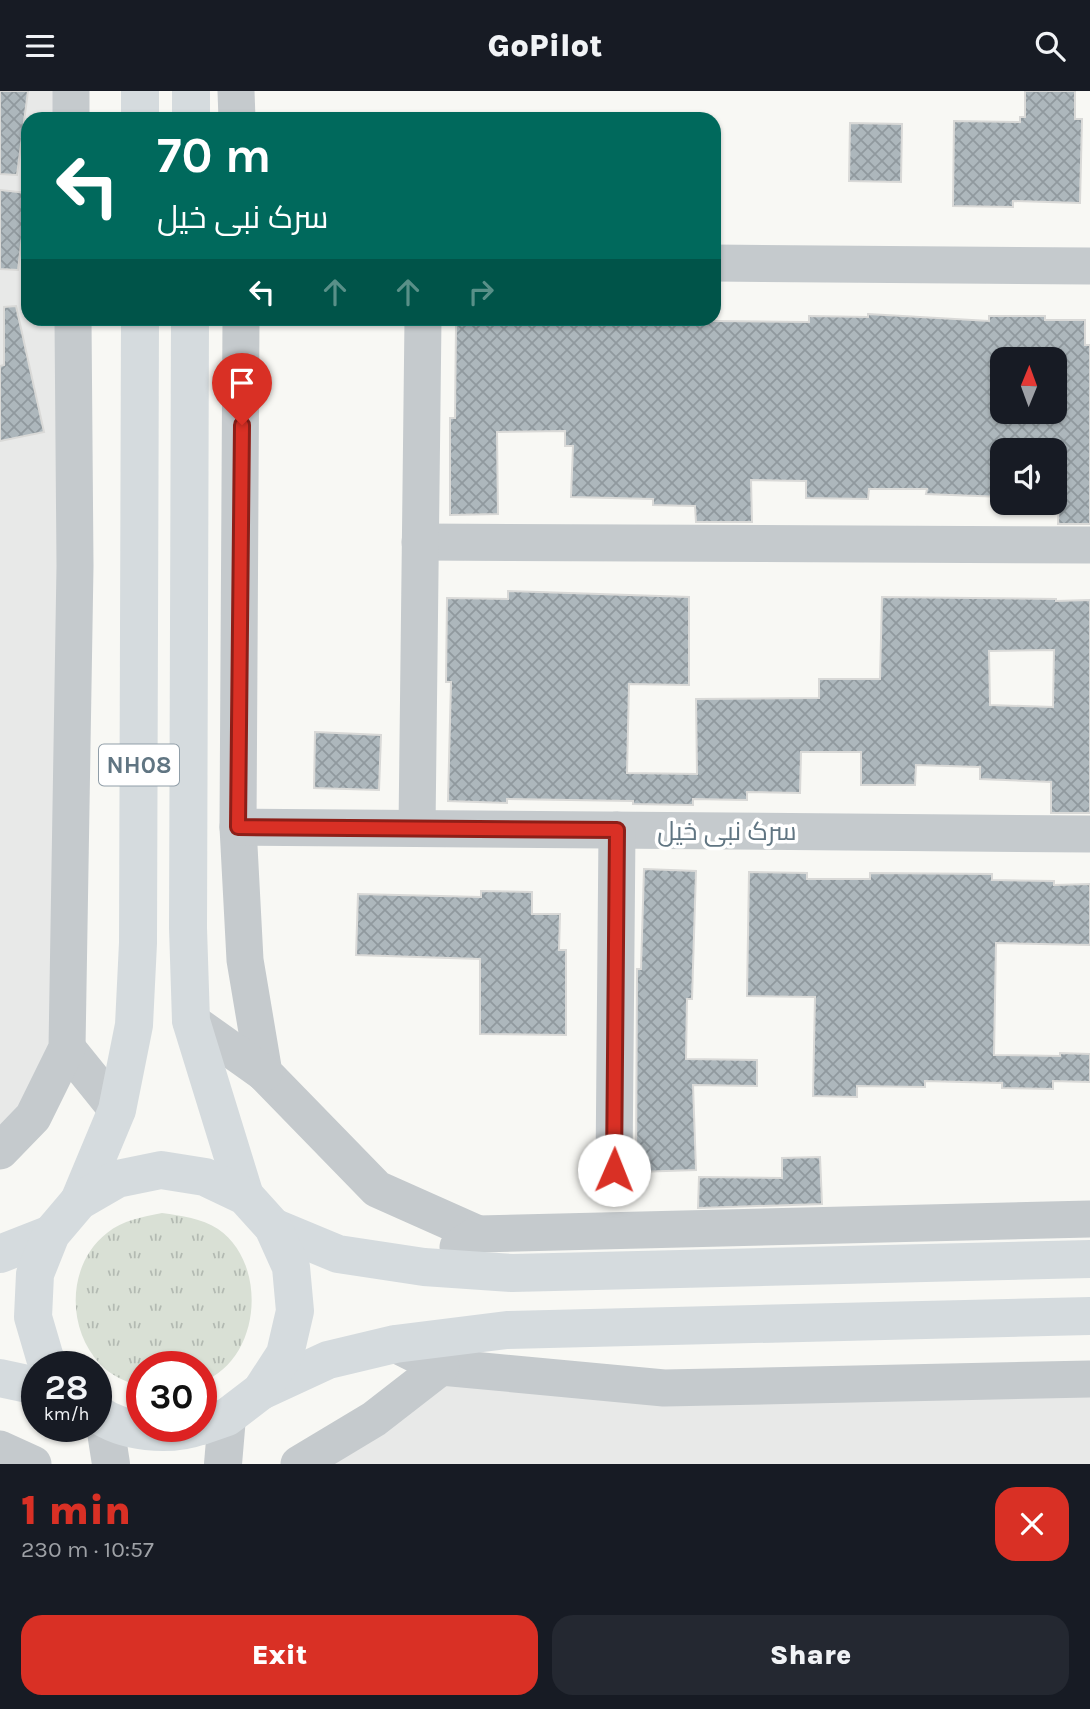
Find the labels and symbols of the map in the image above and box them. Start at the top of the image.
north arrow [990,347,1068,423]
pin [212,353,272,425]
road number: NH08 [99,745,179,785]
street label: سرک نبی خیل [657,816,797,847]
position arrow [577,1133,651,1207]
speed limit sign: 30 [126,1351,217,1442]

